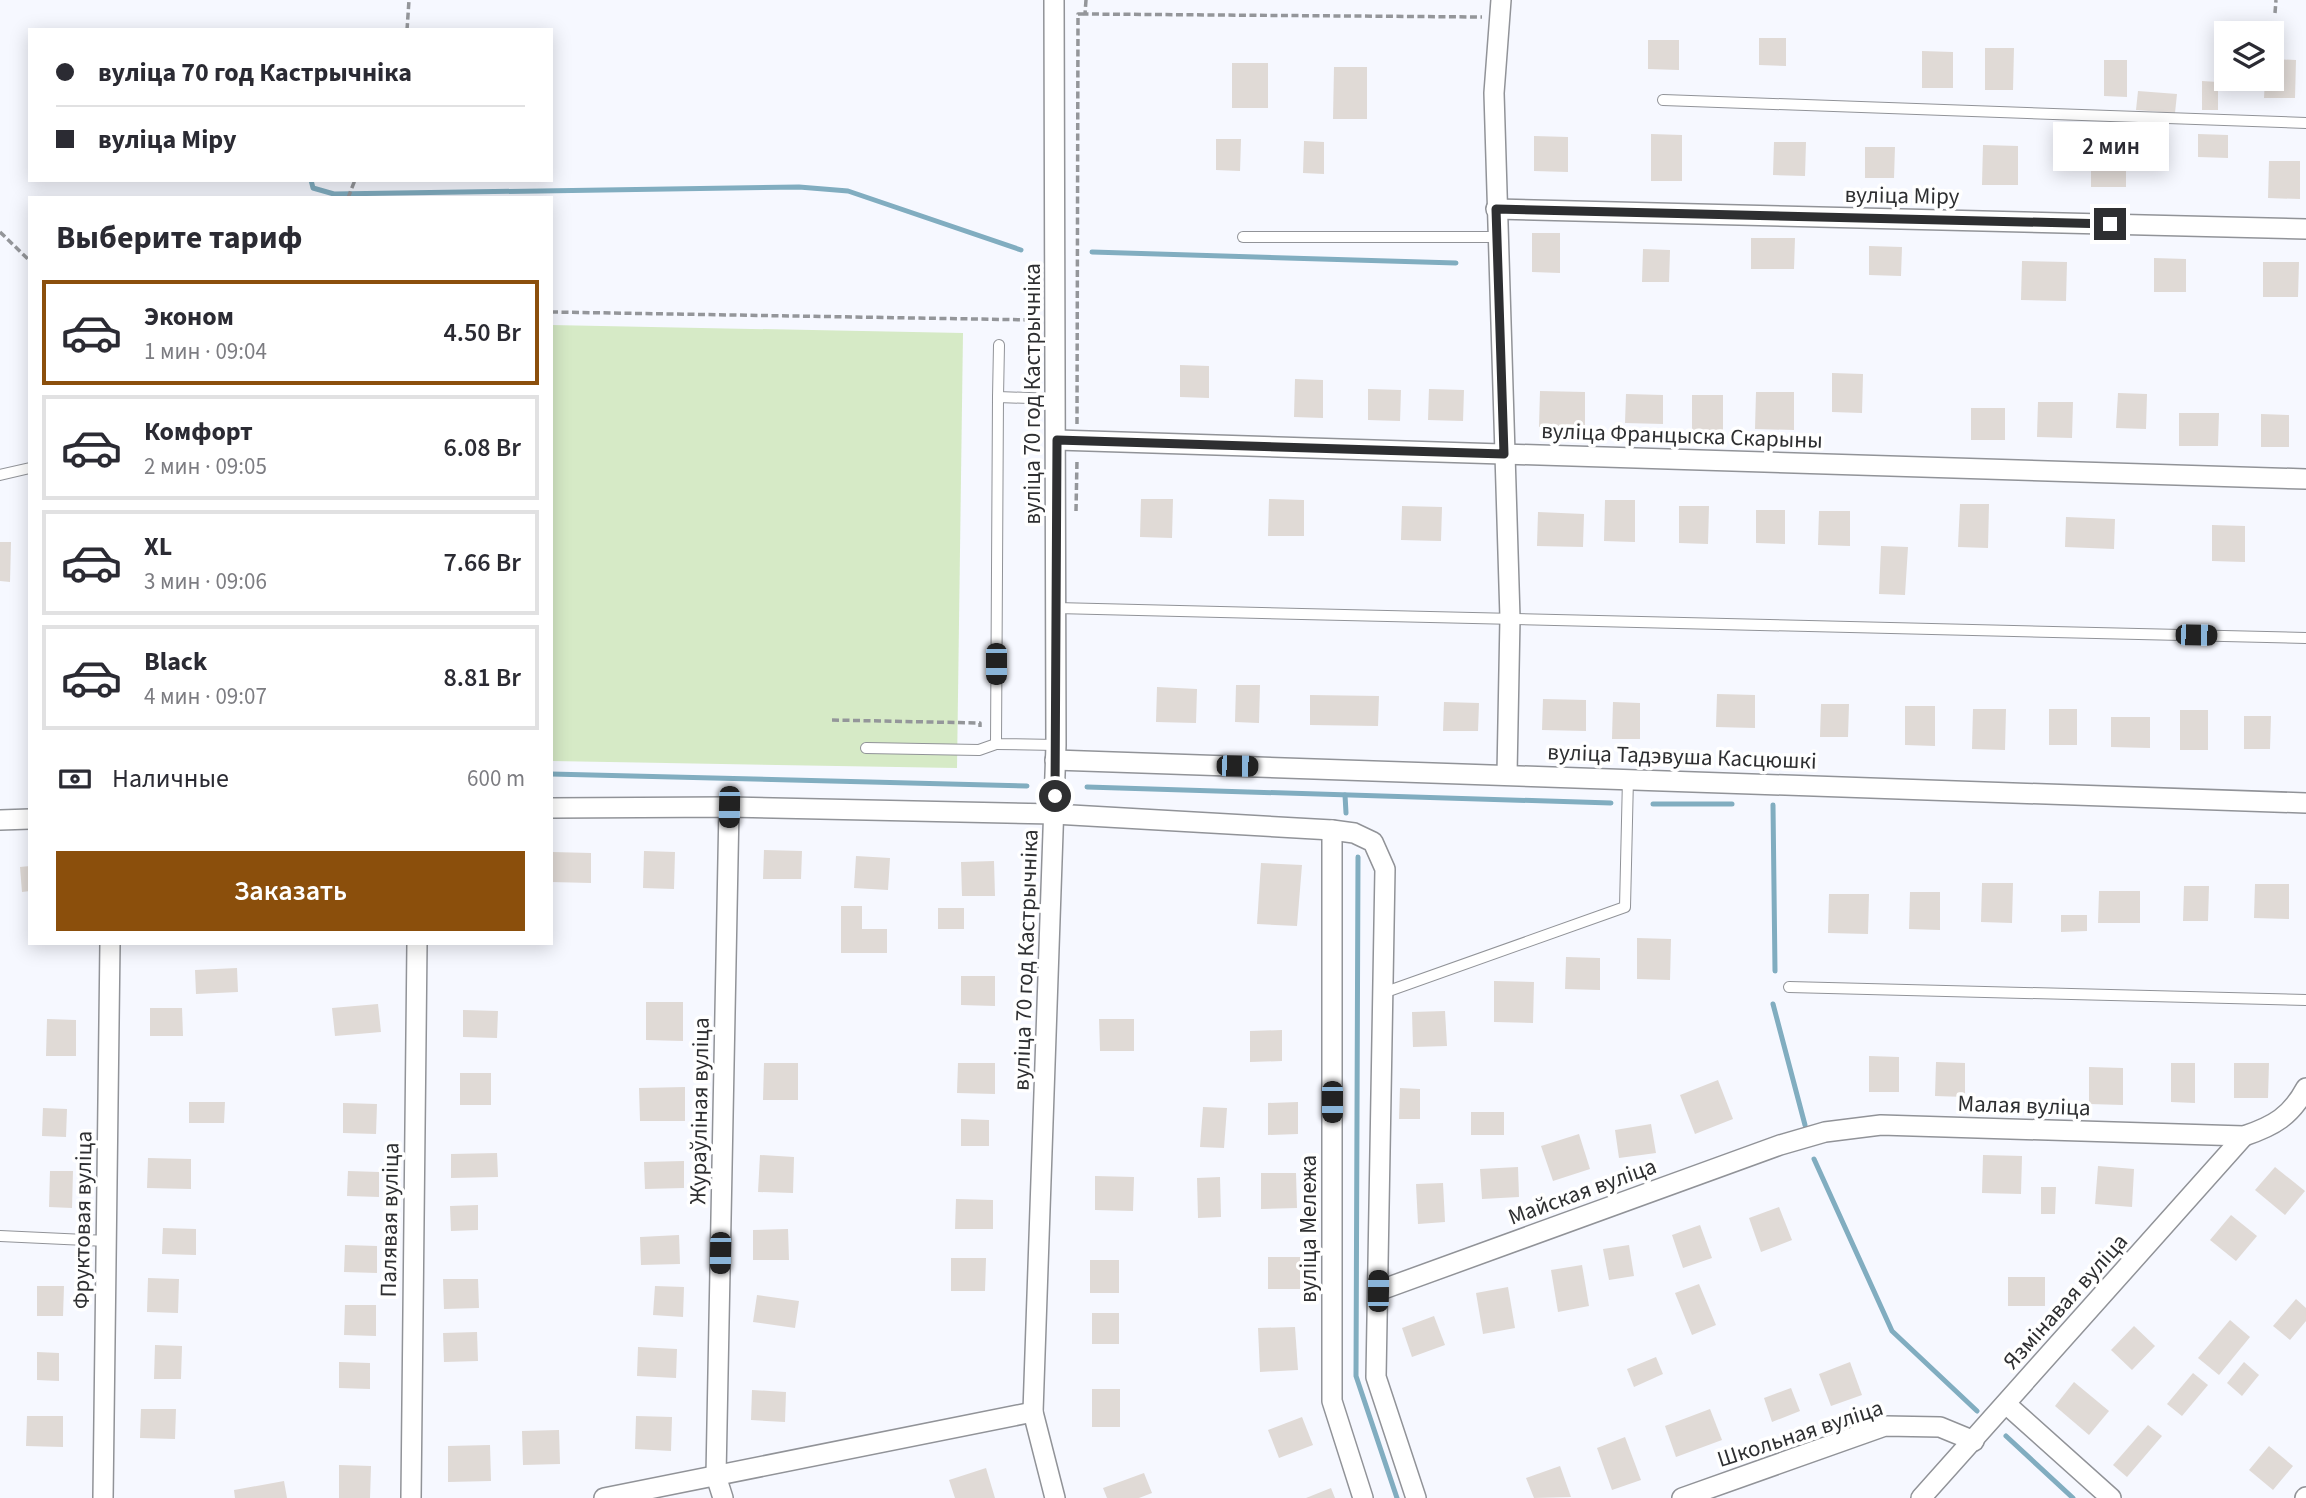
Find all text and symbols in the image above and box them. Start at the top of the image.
map controls [2214,21,2284,91]
button: layers [2214,21,2284,91]
text: вуліца 70 год Кастрычніка [98,54,412,91]
text: вуліца Міру [98,121,237,158]
callout: 2 мин [2052,122,2168,172]
text: 2 мин [2082,130,2140,163]
street label: вуліца Міру [1844,178,1960,213]
route end [2094,208,2126,240]
text: Выберите тариф [56,215,303,261]
street label: вуліца 70 год Кастрычніка [1016,263,1049,525]
text: Эконом [144,298,234,335]
icon: car [60,301,123,364]
text: 4.50 Br [443,314,521,351]
text: 1 мин · 09:04 [144,335,267,368]
text: Комфорт [144,413,253,450]
street label: вуліца Францыска Скарыны [1541,414,1823,457]
icon: car [60,416,123,479]
text: 6.08 Br [443,429,521,466]
text: 2 мин · 09:05 [144,450,267,483]
text: XL [144,528,172,565]
icon: car [60,531,123,594]
text: 7.66 Br [443,544,521,581]
text: 3 мин · 09:06 [144,565,267,598]
car [2175,624,2218,646]
text: Black [144,643,207,680]
car [986,643,1007,685]
icon: car [60,646,123,709]
text: 8.81 Br [443,659,521,696]
text: 4 мин · 09:07 [144,680,267,713]
street label: вуліца Тадэвуша Касцюшкі [1547,735,1817,778]
car [1216,755,1259,777]
icon: cash [56,760,94,798]
text: Наличные [112,760,229,797]
text: 600 m [467,762,525,795]
route start [1039,780,1071,812]
car [719,786,740,828]
street label: вуліца 70 год Кастрычніка [1004,829,1047,1091]
button: Заказать [56,851,525,931]
street label: Жураўліная вуліца [681,1017,718,1205]
car [1322,1081,1343,1123]
street label: Малая вуліца [1957,1087,2091,1124]
street label: Фруктовая вуліца [64,1131,101,1309]
street label: Палявая вуліца [372,1142,407,1298]
street label: Майская вуліца [1503,1149,1661,1234]
street label: вуліца Мележа [1292,1155,1325,1303]
street label: Язмінавая вуліца [1995,1226,2135,1377]
car [710,1232,731,1274]
car [1368,1270,1389,1312]
street label: Школьная вуліца [1713,1391,1887,1476]

